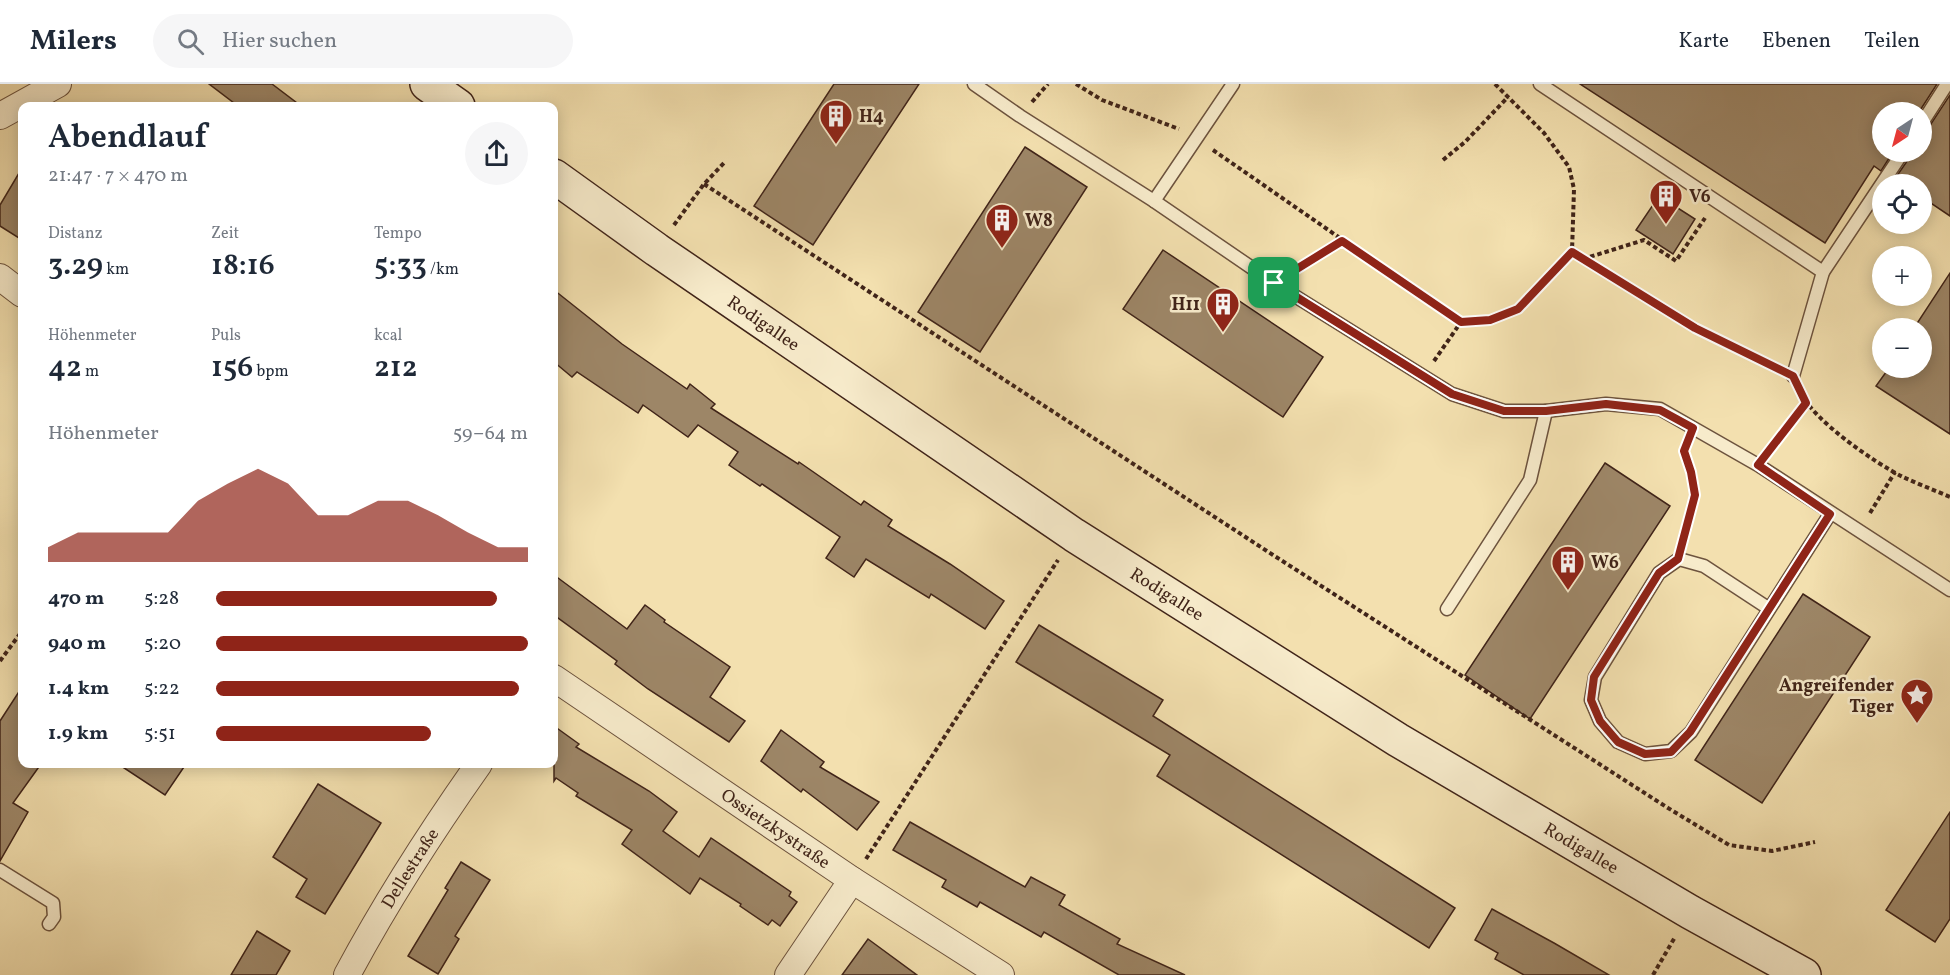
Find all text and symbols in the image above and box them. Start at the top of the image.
search box [153,14,573,68]
text: Milers [30,22,117,61]
icon: search [174,25,207,58]
text: Hier suchen [222,26,337,57]
text: Karte [1678,27,1729,56]
text: Ebenen [1762,27,1831,56]
text: Teilen [1864,27,1920,56]
building icon: H4 [818,98,854,145]
north arrow [1872,102,1932,162]
map controls [1872,102,1932,378]
place label: H4 [859,105,884,130]
text: Abendlauf [48,116,207,162]
button: share [465,122,528,185]
text: 21:47 · 7 × 470 m [48,162,188,190]
button: locate [1872,174,1932,234]
building icon: V6 [1648,178,1684,225]
place label: V6 [1689,185,1711,210]
building icon: W8 [984,202,1020,249]
place label: W8 [1025,209,1053,234]
text: Distanz [48,223,103,245]
text: Zeit [211,223,239,245]
text: Tempo [374,223,422,245]
text: 3.29 [48,245,103,287]
text: 18:16 [211,245,275,287]
text: 5:33 [374,245,427,287]
button: + [1872,246,1932,306]
pin [1248,257,1299,308]
text: km [103,259,129,281]
text: /km [427,259,459,281]
icon: arrive [1257,266,1290,299]
building icon: H11 [1205,286,1241,333]
street label: Rodigallee [721,290,804,358]
place label: H11 [1172,293,1200,318]
button: − [1872,318,1932,378]
text: Höhenmeter [48,325,137,347]
text: Puls [211,325,241,347]
text: kcal [374,325,402,347]
text: 42 [48,347,82,389]
text: 156 [211,347,253,389]
text: 212 [374,347,417,389]
text: m [82,361,99,383]
text: bpm [253,361,289,383]
text: Höhenmeter [48,420,159,448]
text: 59–64 m [453,420,528,448]
building icon: W6 [1550,544,1586,591]
place label: W6 [1591,551,1619,576]
street label: Rodigallee [1124,562,1208,628]
text: 470 m [48,585,104,613]
text: 5:28 [144,585,179,613]
text: 940 m [48,630,106,658]
text: 5:20 [144,630,181,658]
place label: Angreifender Tiger [1779,674,1894,720]
text: 1.4 km [48,675,109,703]
text: 5:22 [144,675,180,703]
place icon: Angreifender Tiger [1899,677,1935,724]
text: 1.9 km [48,720,108,748]
text: 5:51 [144,720,176,748]
street label: Ossietzkystraße [715,784,835,876]
street label: Rodigallee [1538,817,1623,881]
street label: Dellestraße [376,824,446,914]

